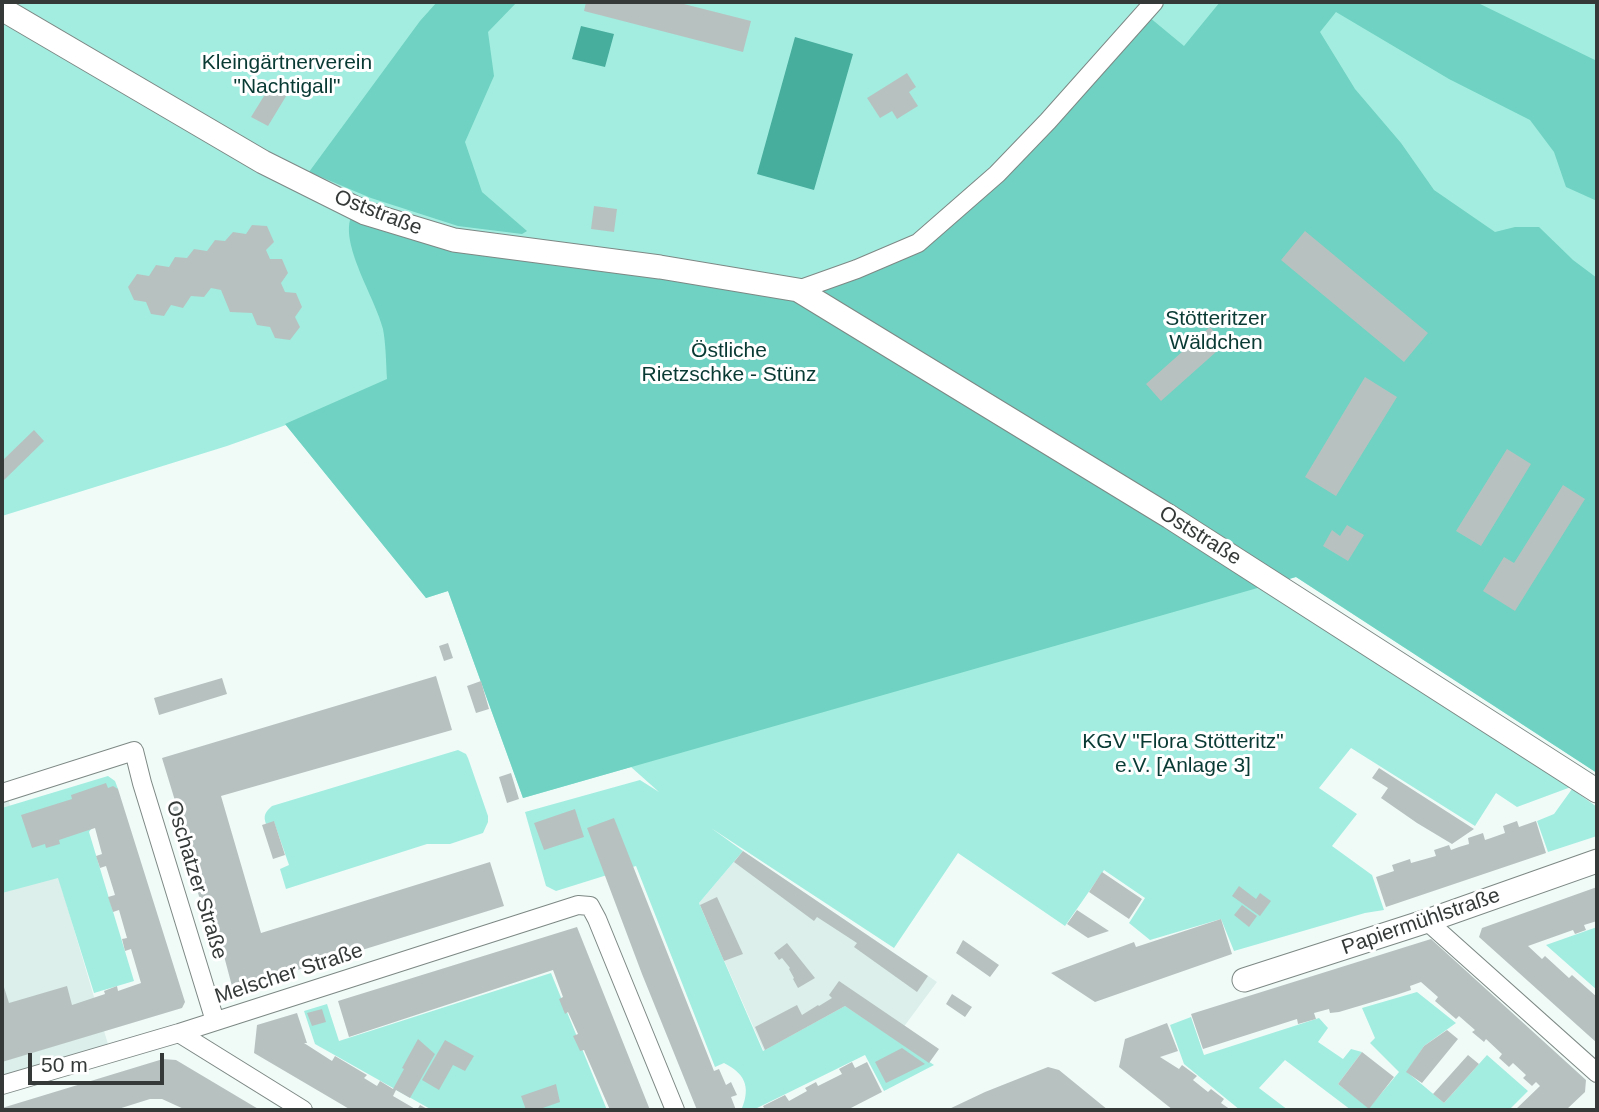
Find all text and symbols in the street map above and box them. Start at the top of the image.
park label: Kleingärtnerverein "Nachtigall" [202,50,372,100]
street label: Oststraße [330,185,426,241]
park label: Stötteritzer Wäldchen [1165,306,1267,356]
park label: Östliche Rietzschke - Stünz [641,338,817,388]
street label: Oststraße [1154,501,1246,571]
park label: KGV "Flora Stötteritz" e.V. [Anlage 3] [1082,729,1284,779]
street label: Oschatzer Straße [160,798,232,962]
street label: Papiermühlstraße [1339,883,1503,961]
street label: Melscher Straße [212,938,366,1010]
scale bar [32,1038,168,1082]
text: 50 m [41,1053,88,1076]

